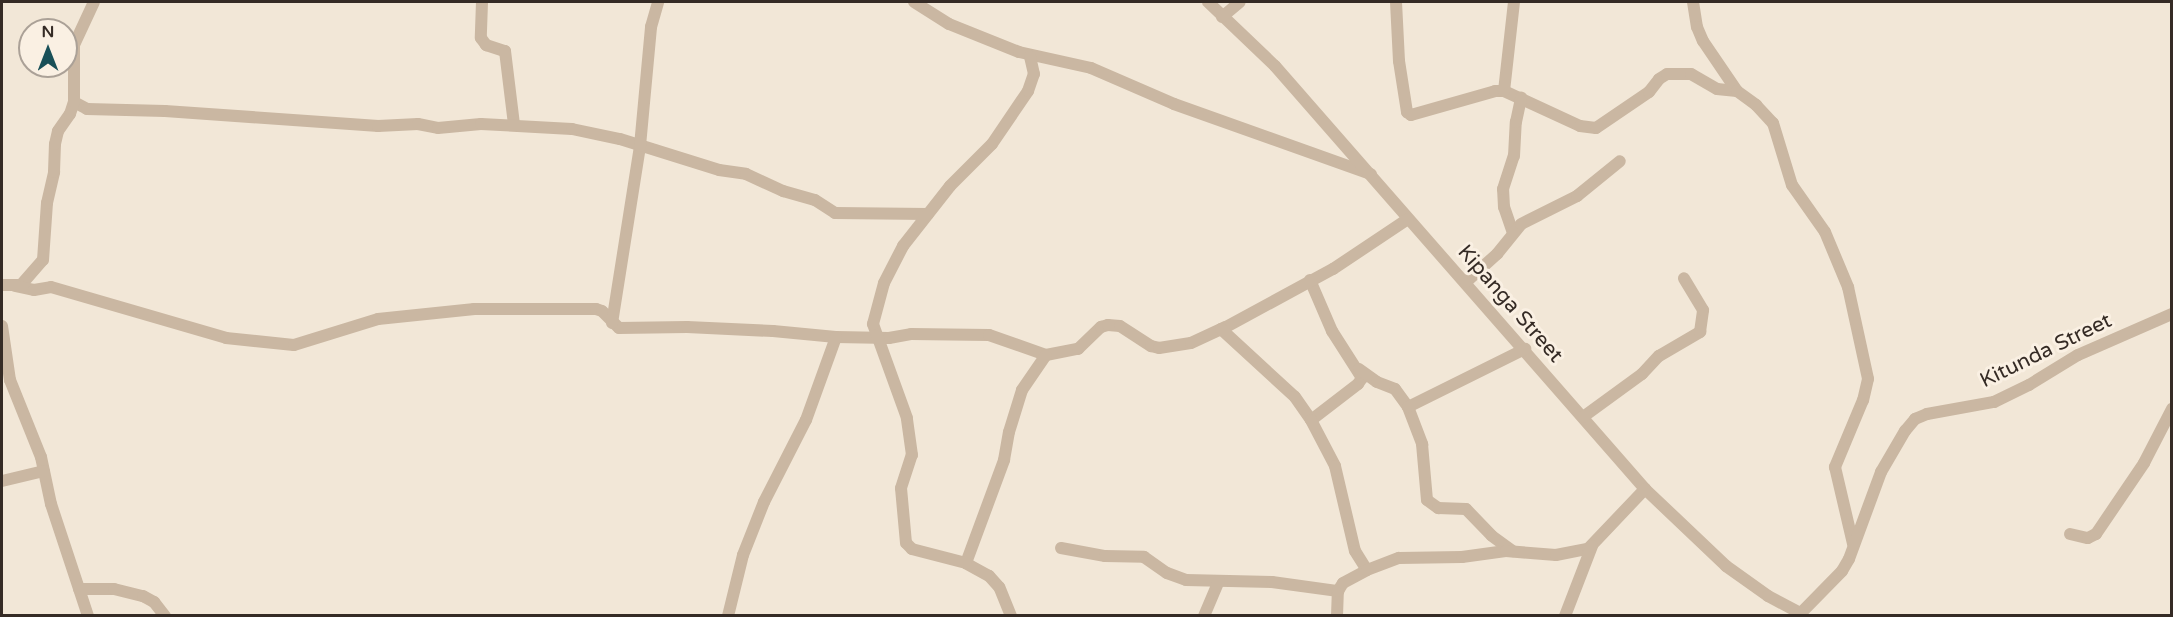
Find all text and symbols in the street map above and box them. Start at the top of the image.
north arrow [18,18,78,78]
text: N [42,22,54,42]
street label: Kipanga Street [1452,240,1568,368]
street label: Kitunda Street [1976,308,2116,394]

